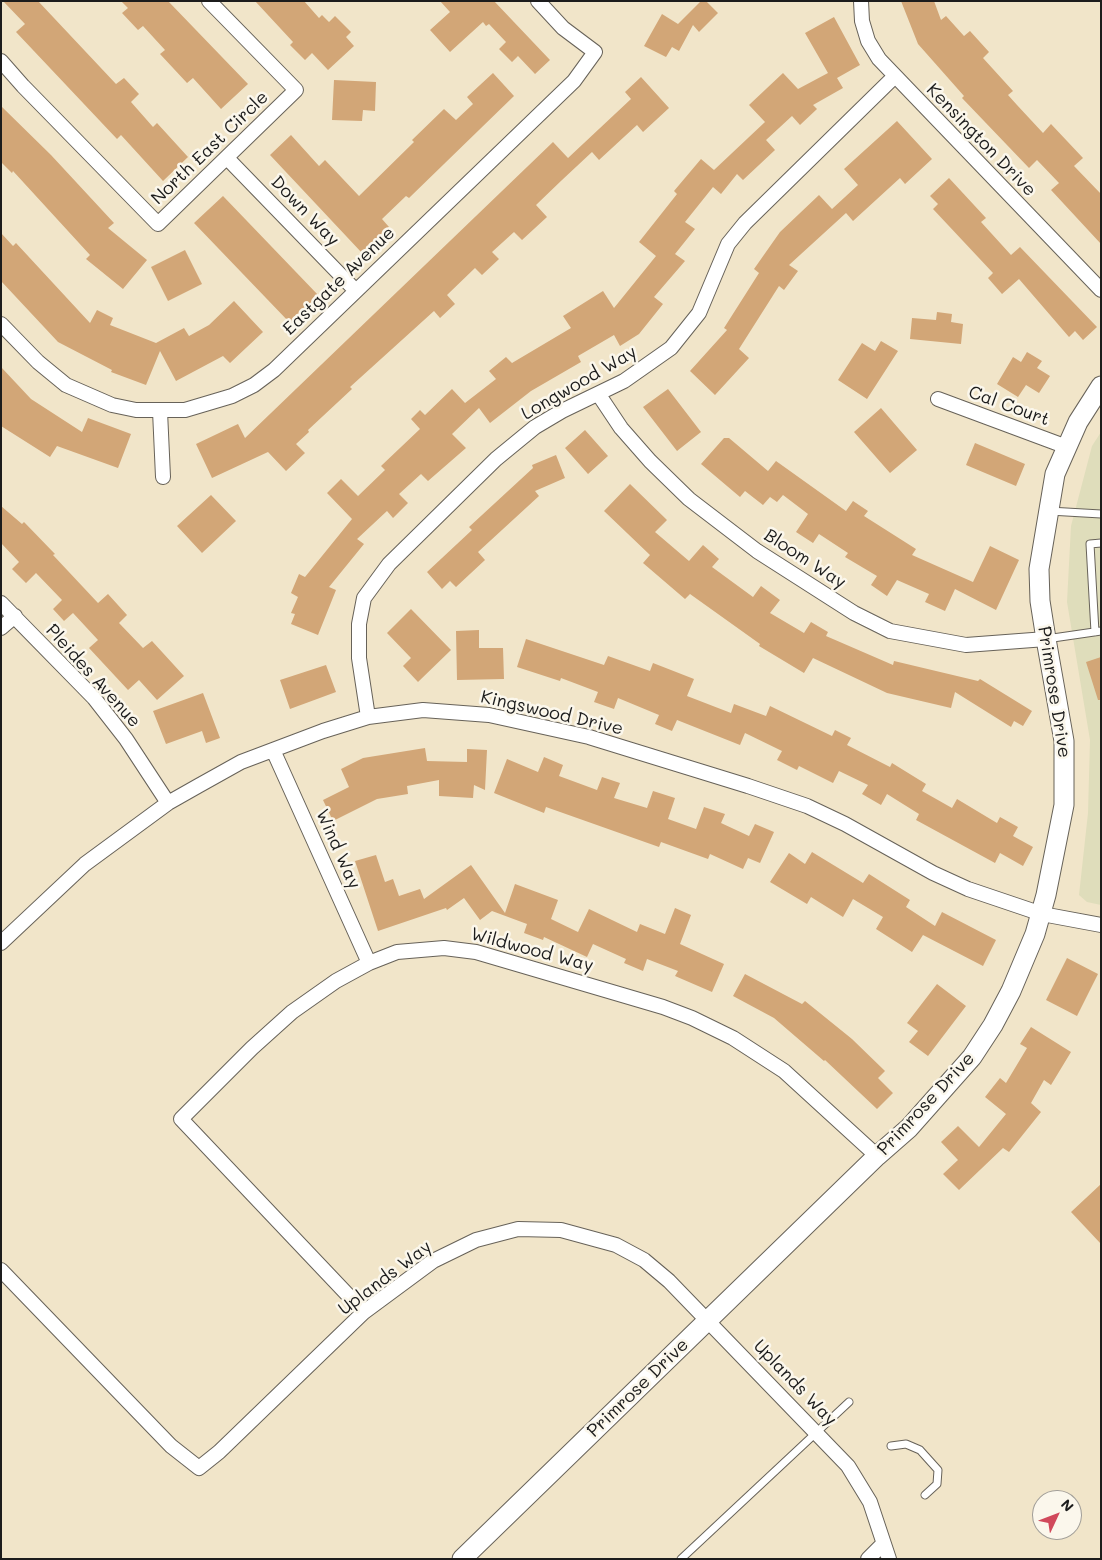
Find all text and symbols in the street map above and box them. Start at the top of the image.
street label: Kensington Drive [922,79,1040,201]
street label: North East Circle [147,87,273,209]
street label: Down Way [266,171,344,251]
street label: Eastgate Avenue [279,222,399,340]
street label: Longwood Way [518,341,640,425]
street label: Cal Court [966,381,1052,431]
street label: Bloom Way [760,524,850,594]
street label: Pleides Avenue [41,620,145,732]
street label: Primrose Drive [1033,625,1075,759]
street label: Kingswood Drive [479,686,625,740]
street label: Wind Way [311,806,365,892]
street label: Wildwood Way [468,923,596,977]
street label: Primrose Drive [873,1048,979,1160]
street label: Uplands Way [334,1236,436,1320]
street label: Primrose Drive [583,1334,693,1442]
street label: Uplands Way [749,1336,841,1430]
north arrow [1032,1490,1082,1540]
text: N [1057,1495,1078,1515]

